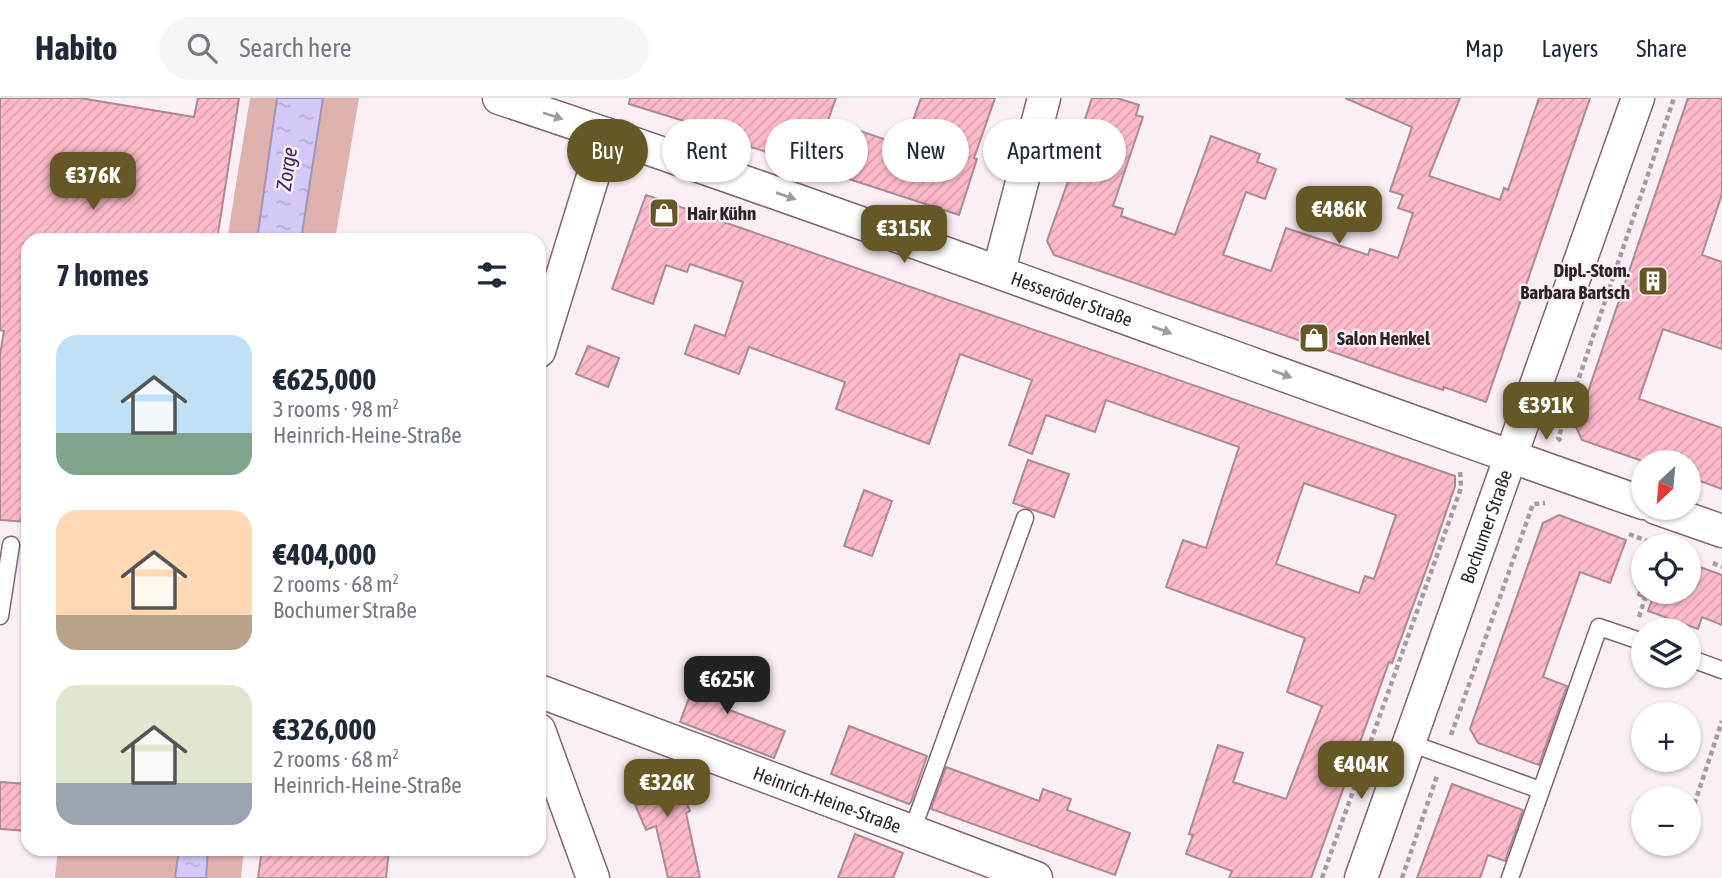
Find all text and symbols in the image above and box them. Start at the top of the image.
search box [159,17,649,80]
text: Habito [35,29,117,67]
icon: search [183,29,221,67]
text: Search here [239,33,352,63]
text: Map [1465,35,1504,62]
text: Layers [1542,35,1598,62]
text: Share [1636,35,1687,62]
one-way arrow [542,111,563,122]
chip: Buy [567,119,648,182]
chip: Rent [662,119,751,182]
chip: Filters [765,119,868,182]
chip: New [882,119,969,182]
chip: Apartment [983,119,1126,182]
water label: Zorge [271,145,301,192]
pin: €376K [44,152,142,212]
text: €376K [66,162,120,188]
pin: €486K [1290,186,1388,246]
one-way arrow [776,191,797,202]
shop icon: Hair Kühn [647,196,681,230]
text: €486K [1312,196,1366,222]
place label: Hair Kühn [687,202,756,224]
pin: €315K [855,206,953,265]
text: €315K [877,215,931,241]
icon: filters [473,256,511,294]
text: 7 homes [56,258,149,292]
place label: Dipl.-Stom. Barbara Bartsch [1520,259,1631,303]
building icon: Dipl.-Stom. Barbara Bartsch [1636,264,1670,298]
street label: Hesseröder Straße [1008,267,1135,331]
shop icon: Salon Henkel [1297,321,1331,355]
one-way arrow [1151,325,1172,336]
place label: Salon Henkel [1337,327,1431,349]
text: €625,000 [273,362,376,396]
icon: home [112,363,196,447]
one-way arrow [1272,369,1293,380]
pin: €391K [1497,382,1595,442]
text: €391K [1519,392,1573,418]
text: 3 rooms · 98 m² [273,396,399,422]
text: Heinrich-Heine-Straße [273,422,462,448]
north arrow [1631,450,1701,520]
map controls [1631,450,1701,856]
street label: Bochumer Straße [1456,467,1516,586]
button: locate [1631,534,1701,604]
text: €404,000 [273,537,376,571]
icon: home [112,538,196,622]
text: 2 rooms · 68 m² [273,571,399,597]
text: Bochumer Straße [273,597,417,623]
button: layers [1631,618,1701,688]
pin: €625K [678,656,776,716]
text: €625K [700,666,754,692]
button: + [1631,702,1701,772]
text: €326,000 [273,712,376,746]
icon: home [112,713,196,797]
pin: €404K [1312,742,1410,801]
text: 2 rooms · 68 m² [273,746,399,772]
text: €404K [1334,751,1388,777]
pin: €326K [618,760,716,819]
street label: Heinrich-Heine-Straße [750,762,904,837]
text: €326K [640,769,694,795]
text: Heinrich-Heine-Straße [273,772,462,798]
button: − [1631,786,1701,856]

